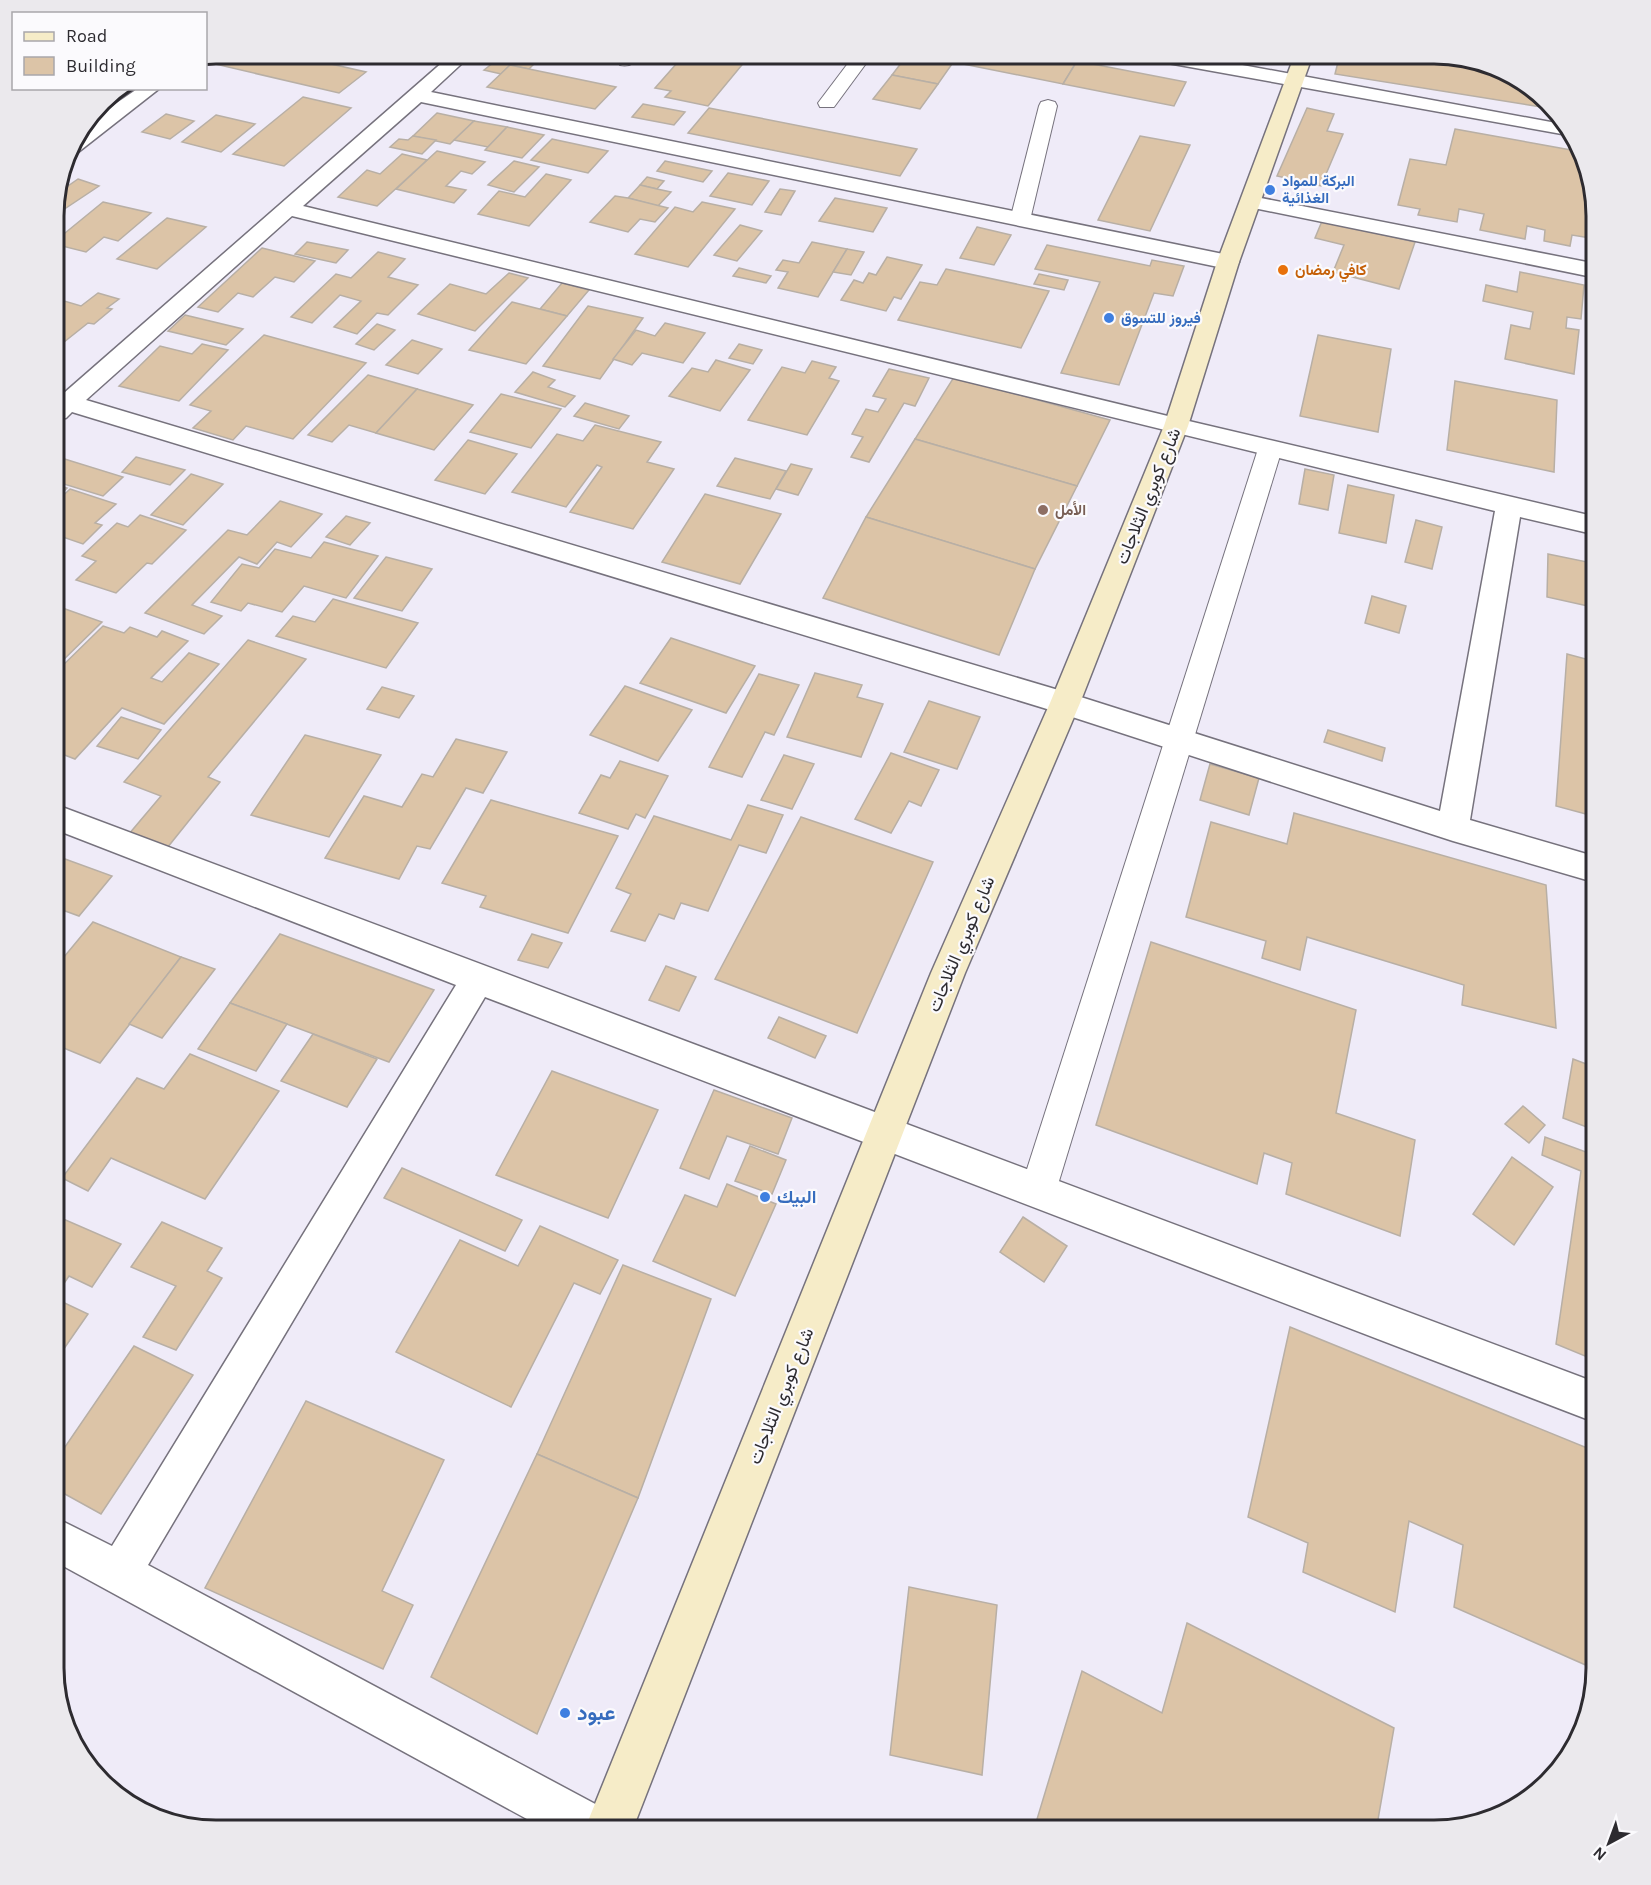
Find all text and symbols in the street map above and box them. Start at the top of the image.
legend [12,12,207,90]
text: Road [66,25,107,47]
text: Building [66,55,136,77]
place label: البركة للمواد الغذائية [1282,172,1355,207]
marker: البركة للمواد الغذائية [1263,183,1277,197]
place label: كافي رمضان [1295,261,1367,283]
marker: كافي رمضان [1276,263,1290,277]
place label: فيروز للتسوق [1121,309,1201,327]
marker: فيروز للتسوق [1102,311,1116,325]
street label: شارع كوبري الثلاجات [1111,425,1189,569]
place label: الأمل [1055,501,1086,519]
marker: الأمل [1036,503,1050,517]
street label: شارع كوبري الثلاجات [922,873,1003,1017]
place label: البيك [777,1186,816,1208]
marker: البيك [758,1190,772,1204]
street label: شارع كوبري الثلاجات [744,1325,822,1469]
place label: عبود [577,1701,615,1726]
marker: عبود [558,1706,572,1720]
north arrow [1579,1813,1639,1873]
text: N [1589,1843,1610,1865]

